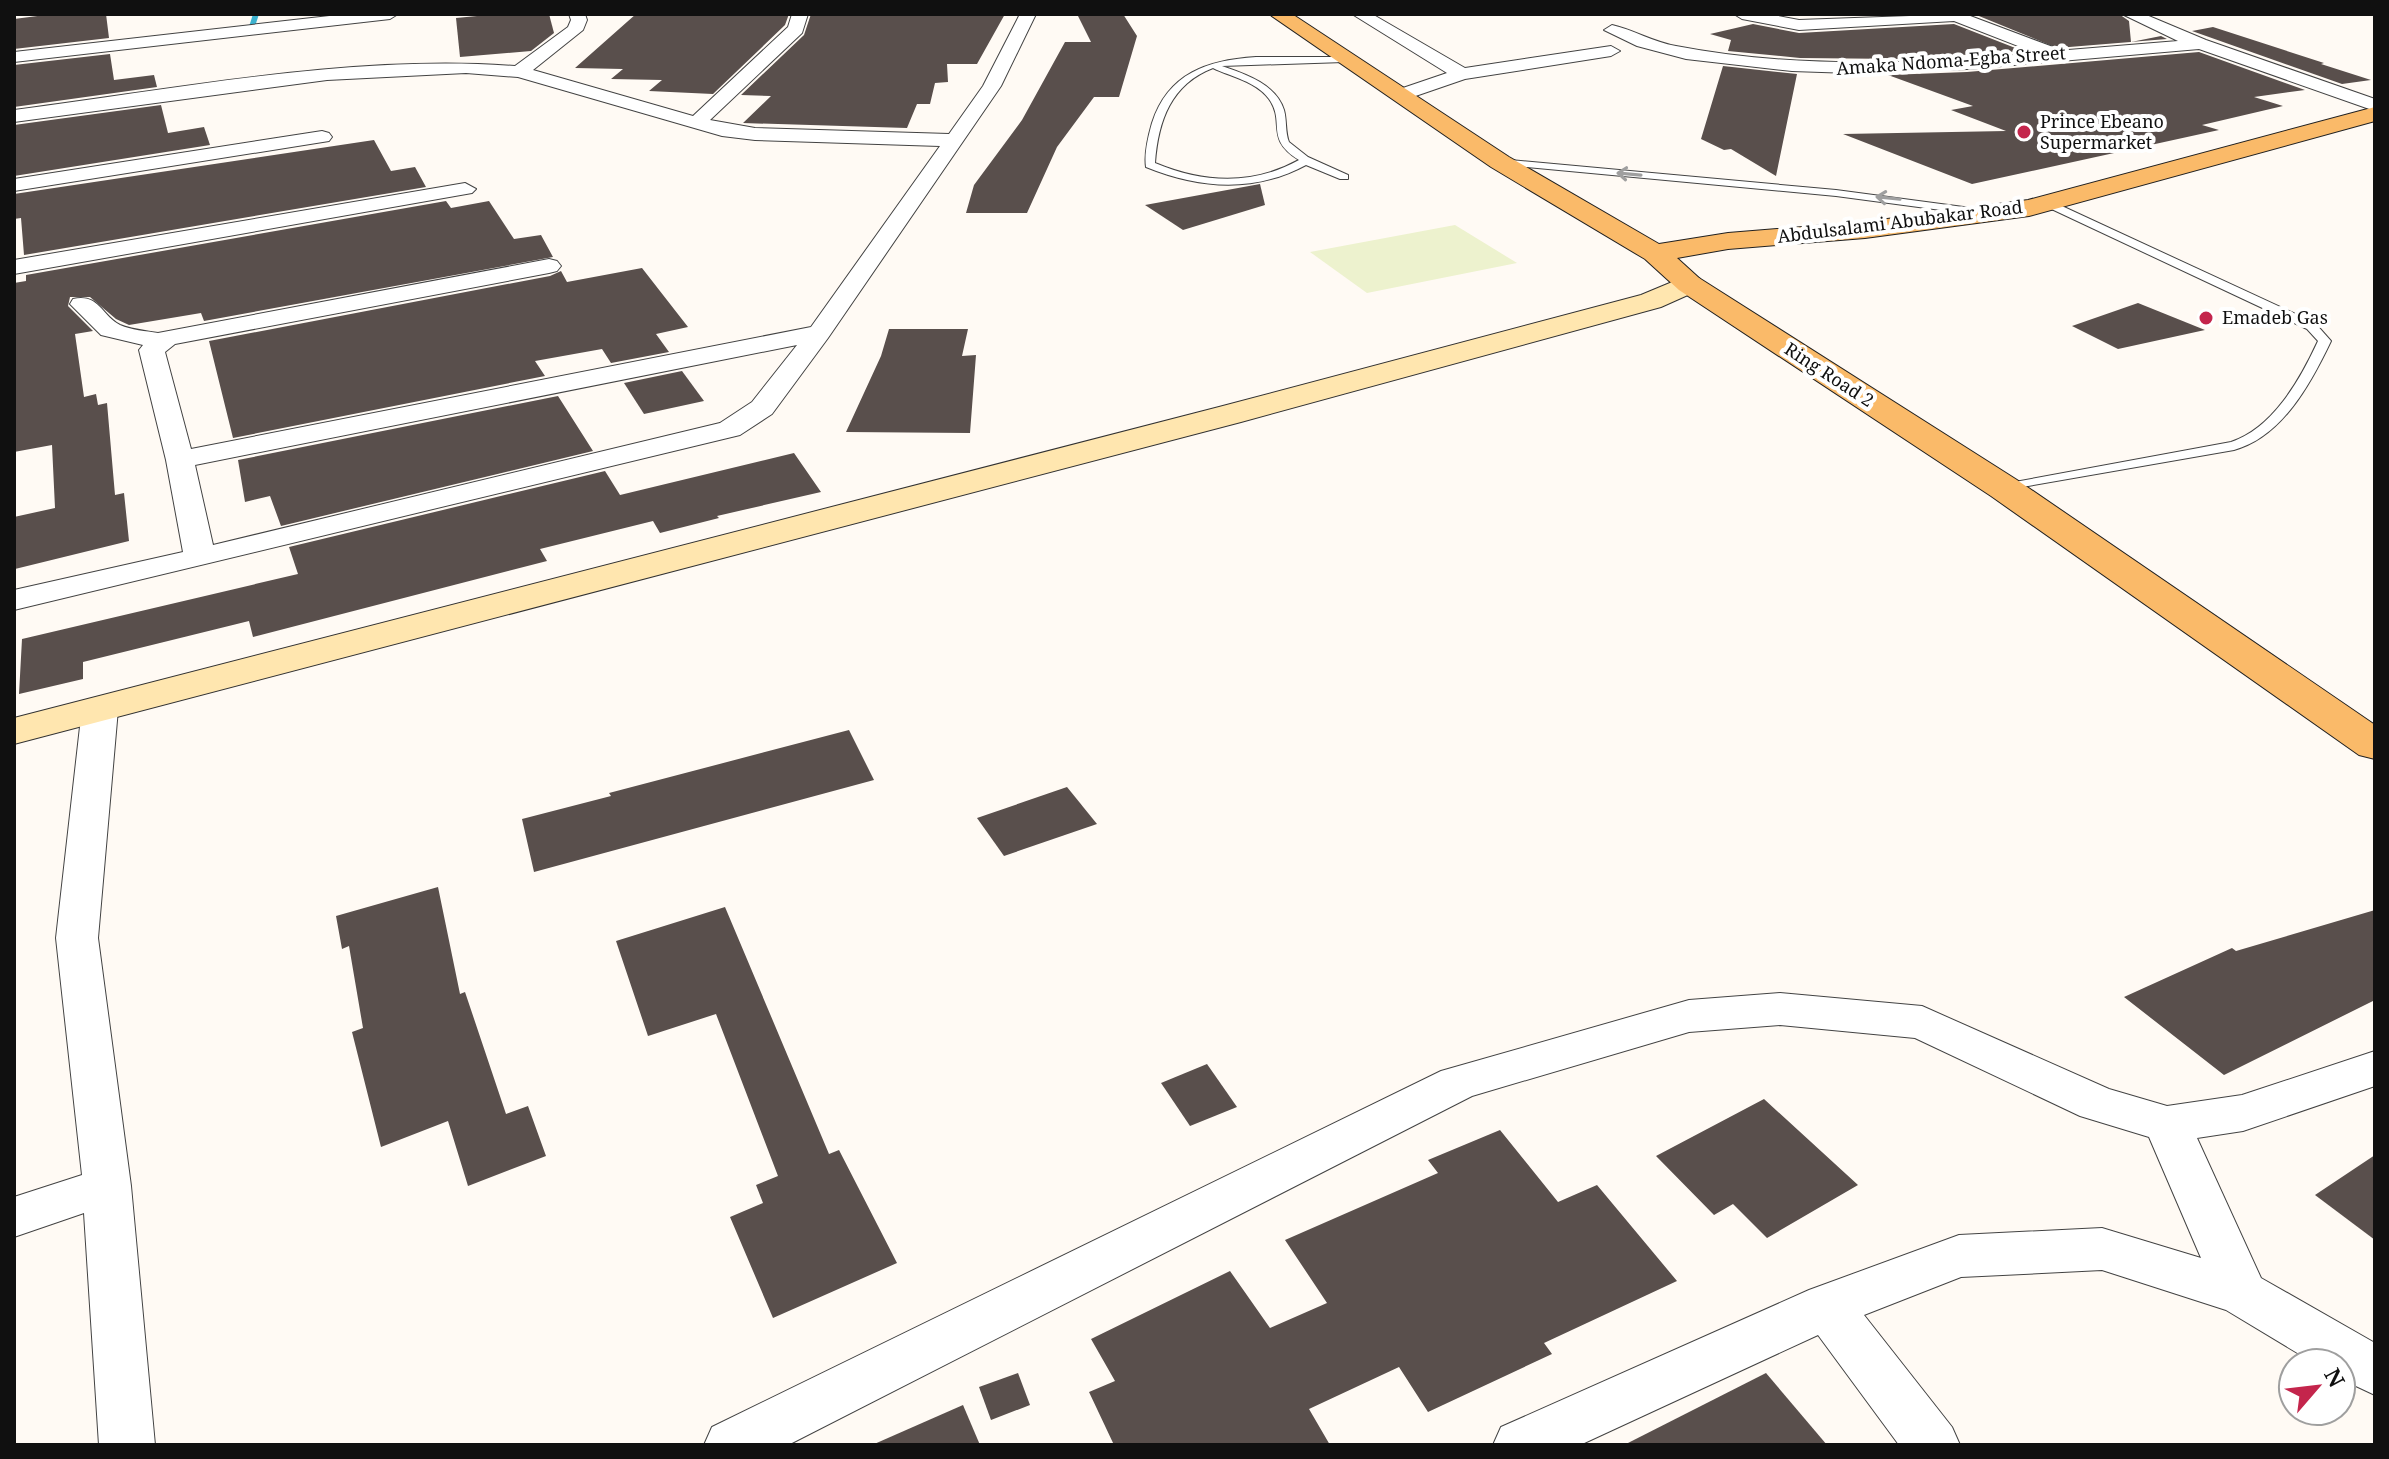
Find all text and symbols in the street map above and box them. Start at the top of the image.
street label: Amaka Ndoma-Egba Street [1835,40,2067,80]
place label: Prince Ebeano Supermarket [2040,109,2164,154]
marker: Prince Ebeano Supermarket [2015,123,2033,141]
one-way arrow [1616,166,1643,181]
one-way arrow [1875,191,1902,206]
street label: Abdulsalami Abubakar Road [1776,194,2024,248]
place label: Emadeb Gas [2222,305,2328,329]
marker: Emadeb Gas [2197,309,2215,327]
street label: Ring Road 2 [1780,336,1879,412]
north arrow [2277,1347,2357,1427]
text: N [2318,1362,2353,1392]

